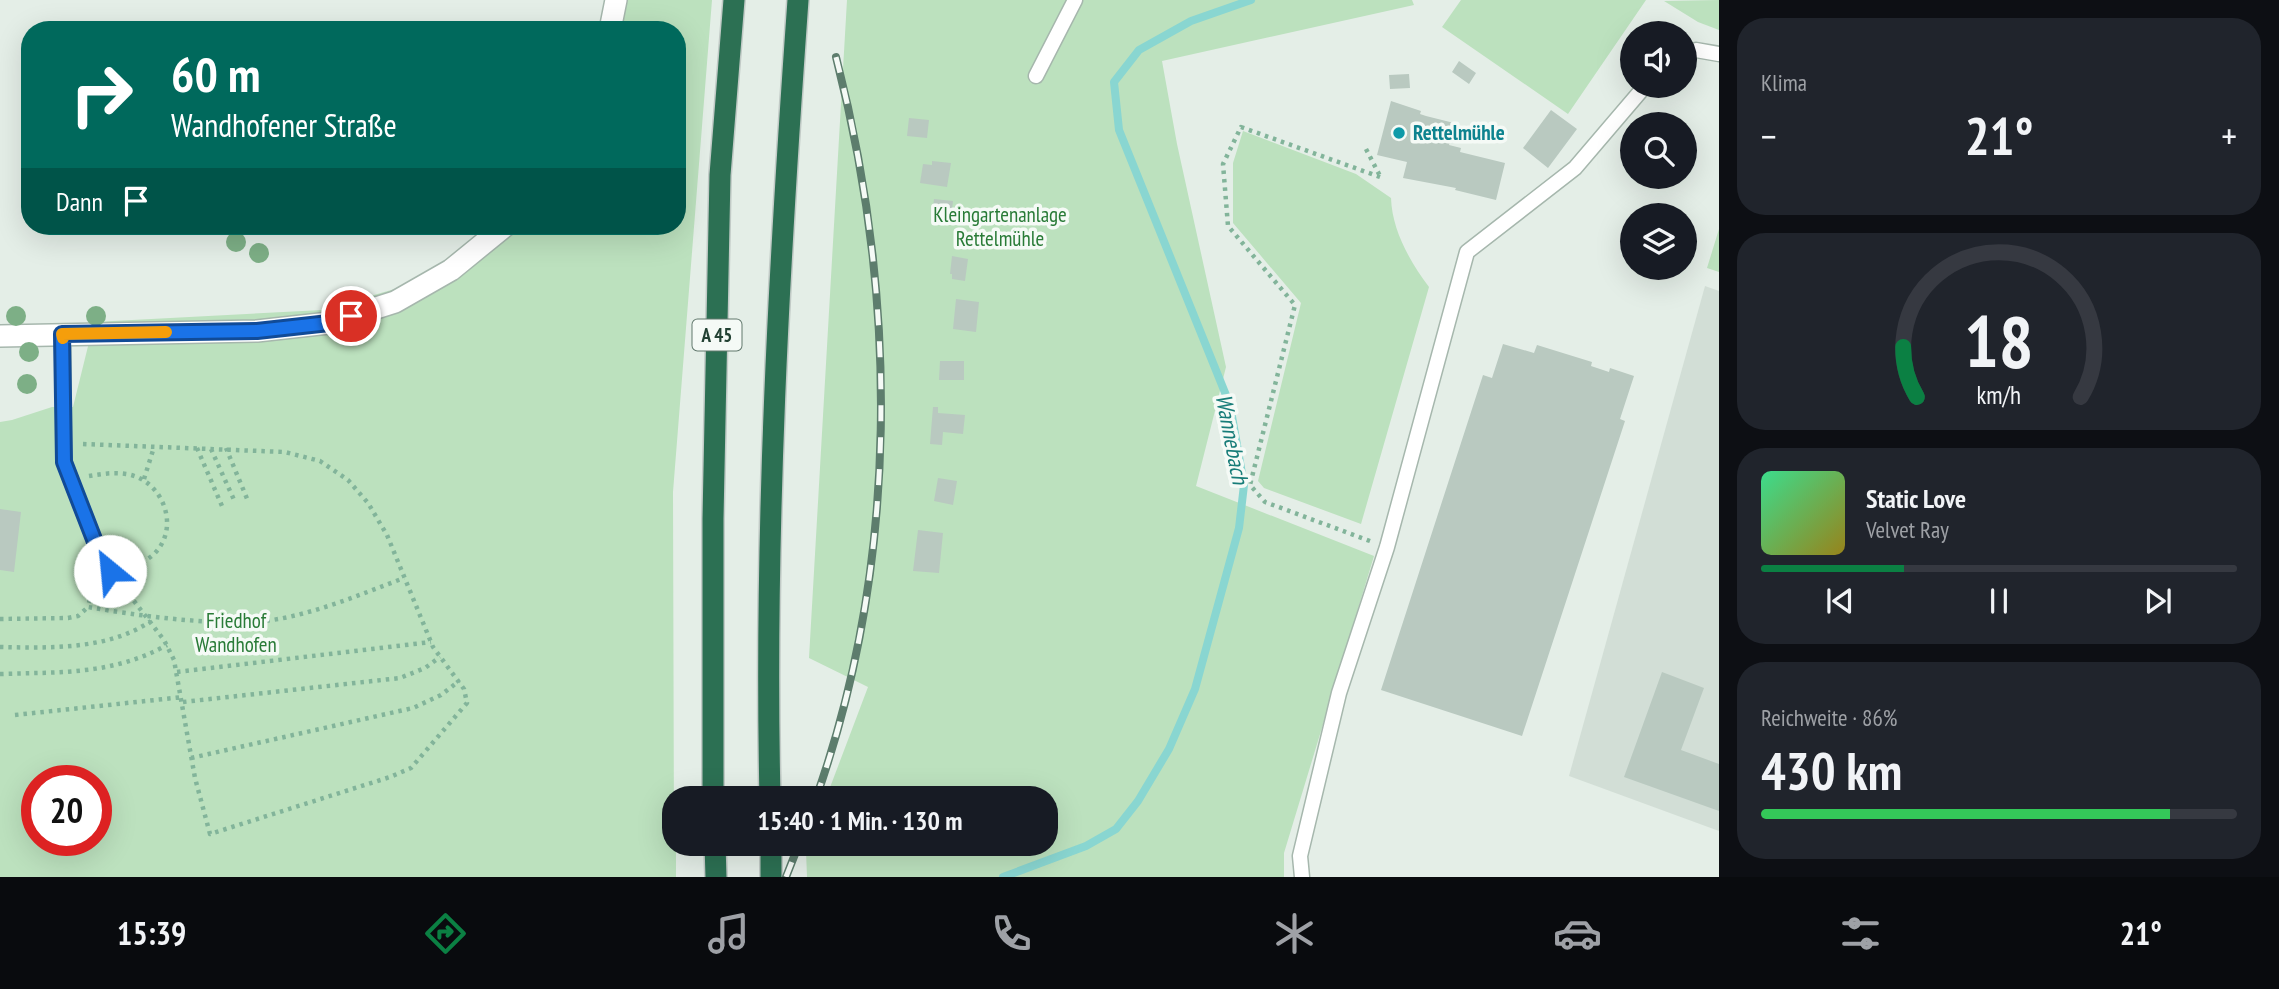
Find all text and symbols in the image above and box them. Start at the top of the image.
map controls [1620,21,1697,280]
button: sound [1620,21,1697,98]
text: 60 m [171,42,260,106]
icon: right [56,49,147,140]
text: Klima [1761,68,1807,97]
text: 21° [1965,102,2033,169]
text: Wandhofener Straße [171,104,397,146]
text: − [1761,111,1777,160]
text: + [2221,111,2237,160]
button: search [1620,112,1697,189]
place label: Rettelmühle [1413,119,1505,146]
marker: Rettelmühle [1391,125,1407,141]
icon: arrive [117,182,155,220]
text: Dann [56,185,103,218]
park label: Kleingartenanlage Rettelmühle [933,201,1067,252]
button: layers [1620,203,1697,280]
pin [321,286,381,346]
text: 18 [1964,294,2034,388]
icon: arrive [332,297,370,335]
road number: A 45 [692,320,742,350]
text: km/h [1977,379,2021,411]
water label: Wannebach [1210,391,1256,488]
text: Static Love [1866,482,1966,515]
text: Velvet Ray [1866,515,1949,544]
position arrow [73,534,147,608]
icon: previous [1821,582,1859,620]
icon: pause [1980,582,2018,620]
icon: next [2139,582,2177,620]
park label: Friedhof Wandhofen [195,607,277,658]
text: Reichweite · 86% [1761,703,1897,732]
text: 430 km [1761,737,1902,804]
speed limit sign: 20 [21,765,112,856]
text: 15:40 · 1 Min. · 130 m [758,804,962,837]
icon: directions [421,909,470,958]
icon: music [704,909,753,958]
icon: phone [987,909,1036,958]
icon: climate [1270,909,1319,958]
icon: car [1553,909,1602,958]
icon: filters [1836,909,1885,958]
text: 15:39 [117,912,186,954]
text: 21° [2120,912,2162,954]

